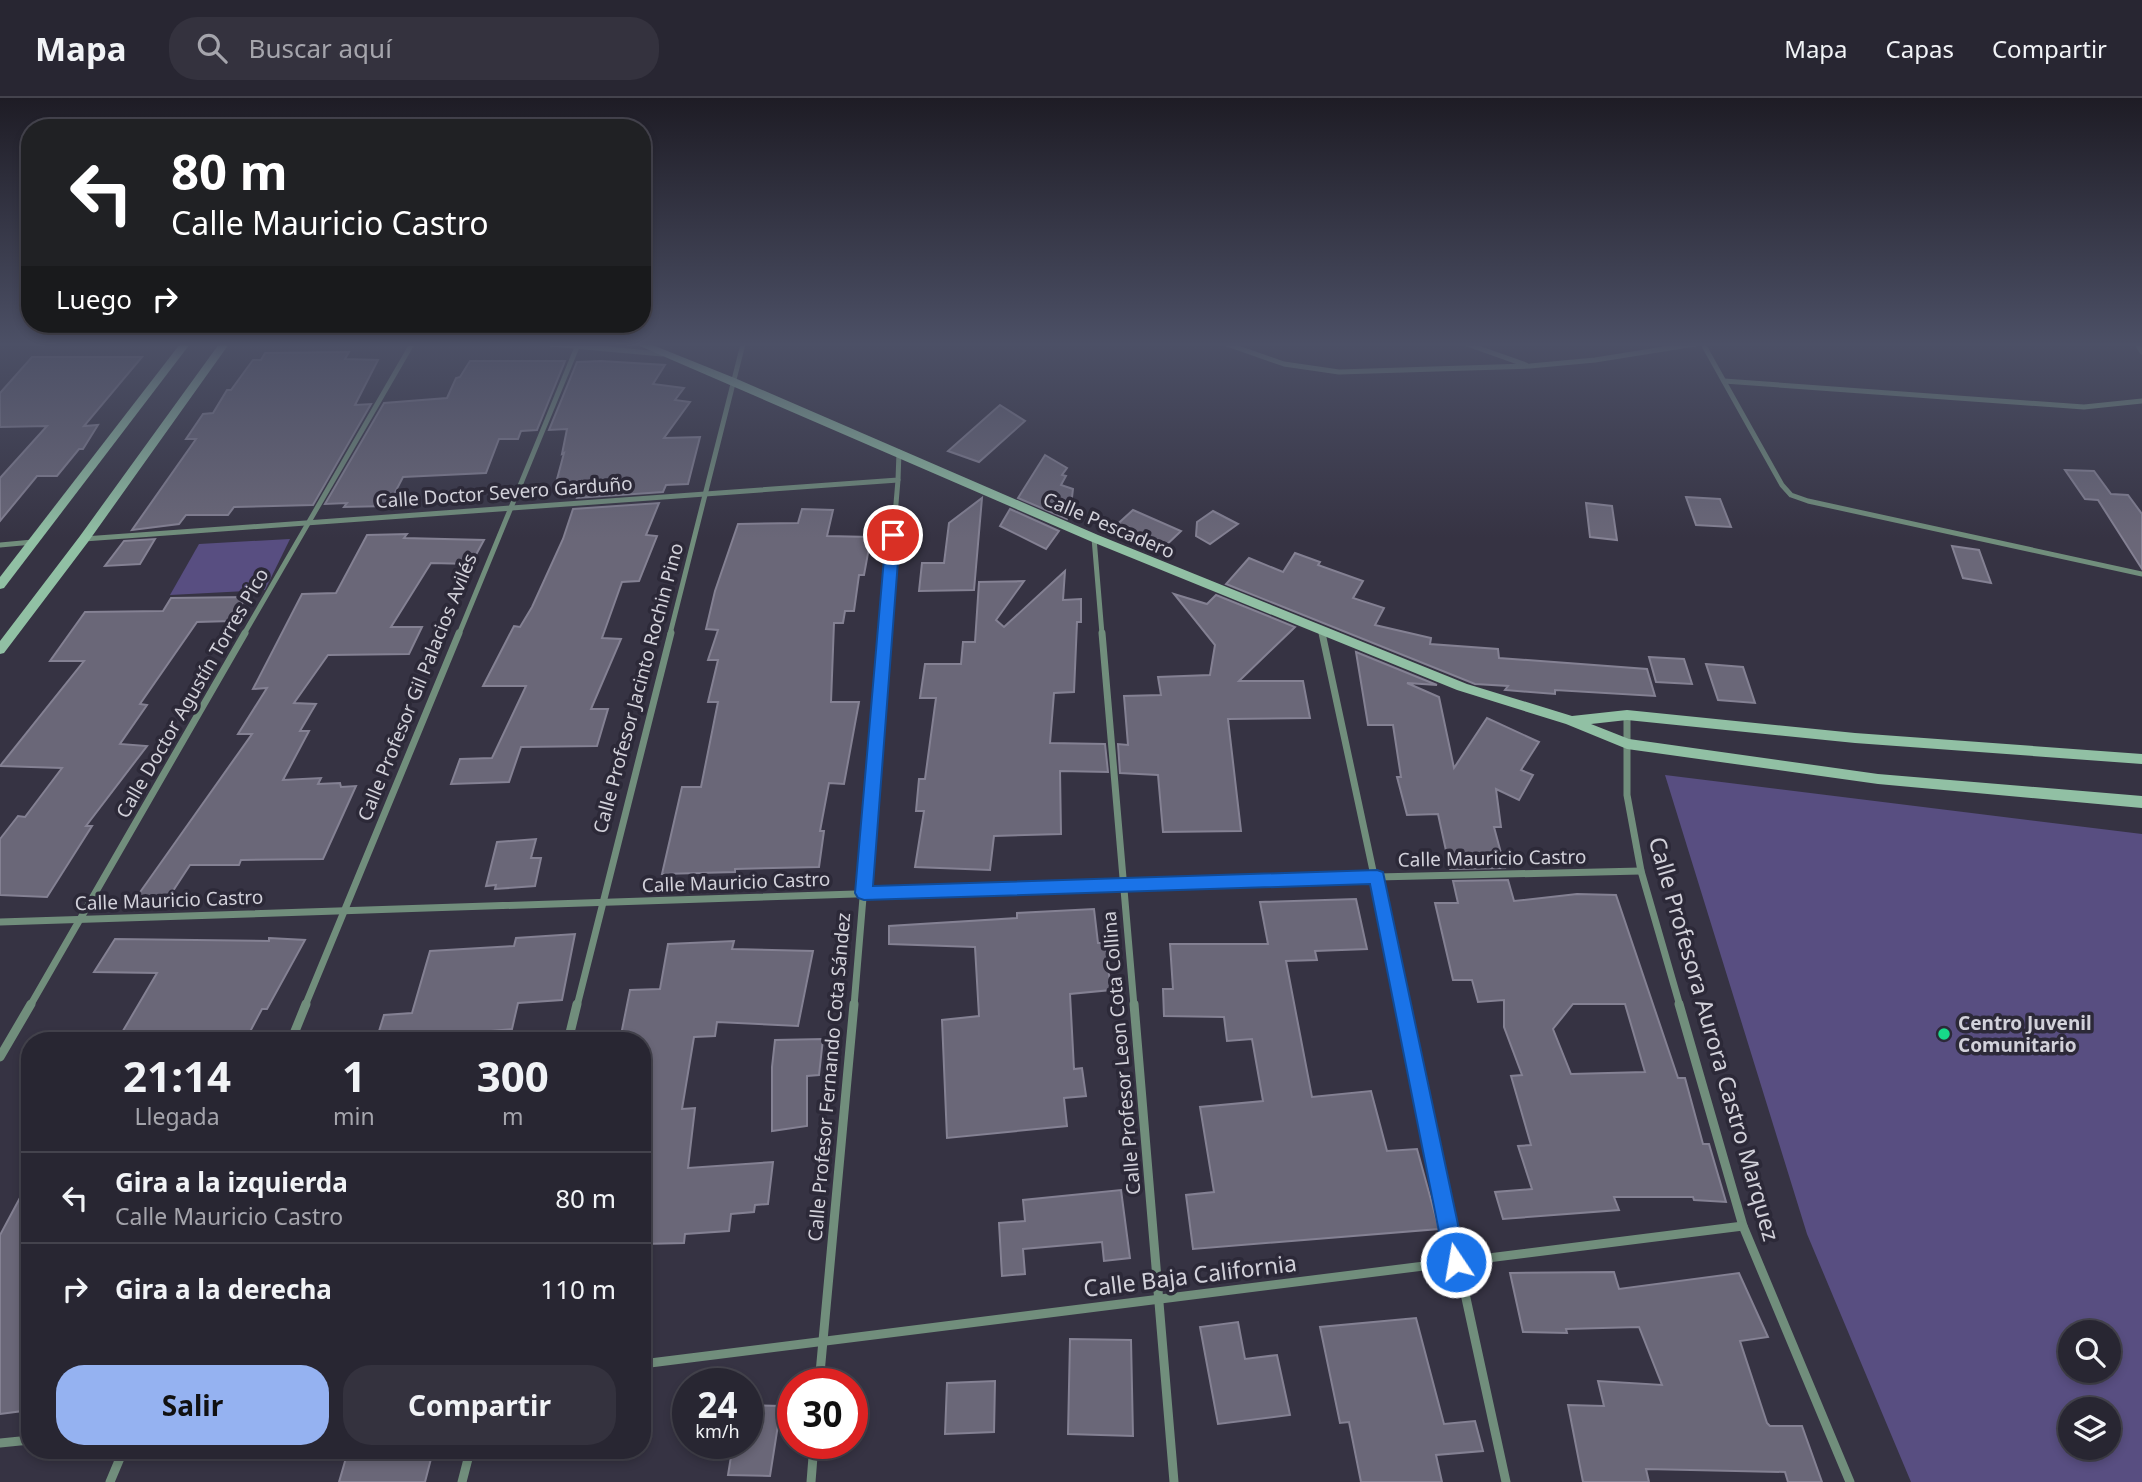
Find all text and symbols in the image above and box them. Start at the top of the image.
search box [169,17,659,80]
text: Mapa [35,26,127,71]
icon: search [193,29,231,67]
text: Buscar aquí [249,30,392,66]
text: Mapa [1784,32,1848,65]
text: Capas [1886,32,1954,65]
text: Compartir [1992,32,2107,65]
text: 80 m [171,138,288,204]
icon: left [56,147,147,238]
text: Calle Mauricio Castro [171,201,489,244]
icon: right [146,280,184,318]
text: Luego [56,281,132,317]
street label: Calle Doctor Severo Garduño [375,470,633,514]
street label: Calle Pescadero [1039,486,1179,564]
pin [863,505,923,565]
icon: arrive [874,516,912,554]
street label: Calle Profesor Jacinto Rochin Pino [587,540,689,836]
street label: Calle Profesor Gil Palacios Avilés [351,549,483,825]
street label: Calle Doctor Agustín Torres Pico [110,563,274,823]
street label: Calle Profesora Aurora Castro Marquez [1642,833,1788,1245]
street label: Calle Mauricio Castro [1398,843,1586,873]
street label: Calle Mauricio Castro [641,866,831,898]
street label: Calle Mauricio Castro [74,884,264,916]
street label: Calle Profesor Leon Cota Collina [1096,910,1146,1196]
street label: Calle Profesor Fernando Cota Sández [802,912,856,1242]
place label: Centro Juvenil Comunitario [1958,1010,2092,1058]
marker: Centro Juvenil Comunitario [1936,1026,1952,1042]
text: 21:14 [123,1047,231,1104]
text: 1 [342,1047,366,1104]
text: 300 [477,1047,549,1104]
text: Llegada [135,1100,220,1132]
text: min [333,1100,375,1132]
text: m [502,1100,524,1132]
text: Gira a la izquierda [115,1164,348,1200]
icon: left [56,1179,94,1217]
text: 80 m [555,1180,616,1216]
text: Calle Mauricio Castro [115,1200,343,1232]
position arrow [1419,1225,1493,1299]
street label: Calle Baja California [1081,1246,1298,1304]
icon: right [56,1270,94,1308]
text: Gira a la derecha [115,1271,332,1307]
text: 110 m [540,1271,616,1307]
map controls [2058,1320,2121,1460]
button: search [2058,1320,2121,1383]
button: Salir [56,1365,329,1445]
button: Compartir [343,1365,616,1445]
speed limit sign: 30 [777,1368,868,1459]
text: 24 [697,1381,738,1428]
button: layers [2058,1397,2121,1460]
text: km/h [695,1419,740,1443]

